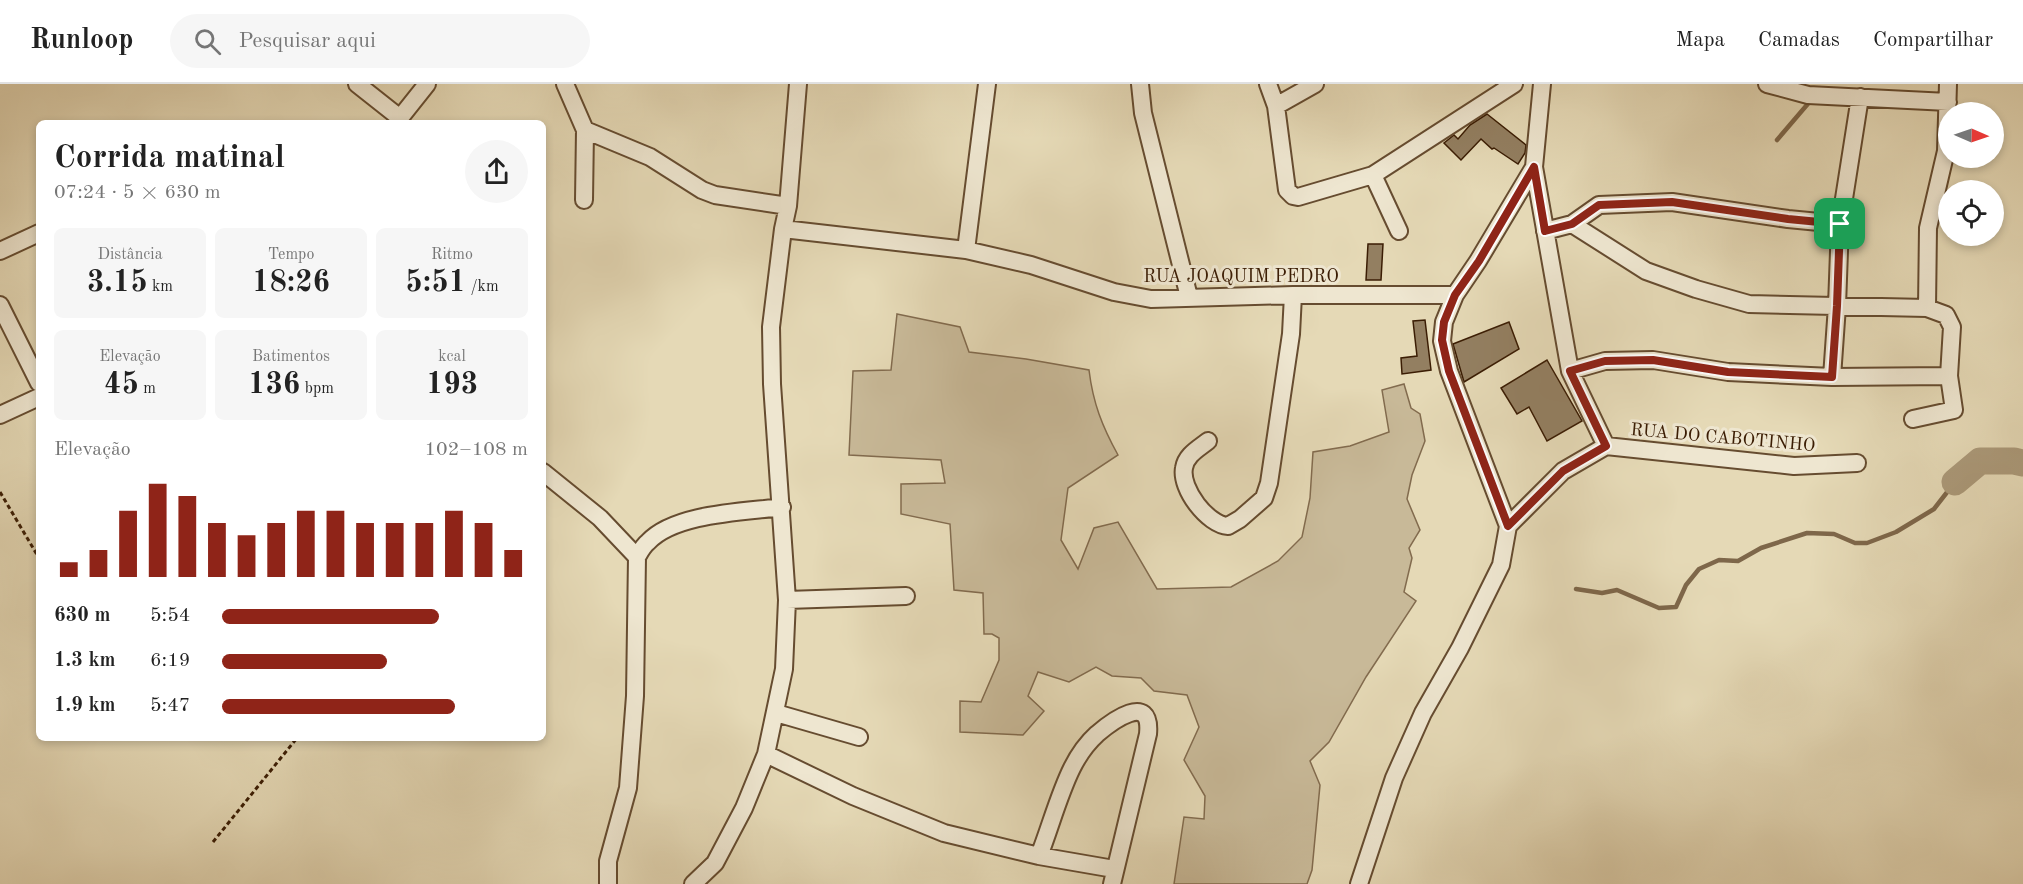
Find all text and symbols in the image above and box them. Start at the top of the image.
search box [170,14,590,68]
icon: search [191,25,224,58]
text: Runloop [30,27,134,55]
text: Pesquisar aqui [239,30,376,52]
text: Mapa [1676,30,1725,51]
text: Camadas [1758,30,1840,51]
text: Compartilhar [1873,30,1993,51]
north arrow [1938,102,2004,168]
map controls [1938,102,2004,246]
button: share [465,140,528,203]
text: Corrida matinal [54,142,285,175]
button: locate [1938,180,2004,246]
text: 07:24 · 5 × 630 m [54,183,221,203]
pin [1814,198,1865,249]
icon: arrive [1823,207,1856,240]
text: Distância [97,247,163,263]
text: Tempo [268,247,314,263]
text: Ritmo [431,247,473,263]
text: 3.15 [87,268,148,298]
text: 18:26 [252,268,330,298]
text: 5:51 [405,268,466,298]
street label: RUA JOAQUIM PEDRO [1143,268,1339,286]
text: km [148,279,173,295]
text: /km [466,279,499,295]
text: Elevação [99,349,161,365]
text: Batimentos [252,349,330,365]
text: kcal [438,349,466,365]
text: 45 [104,370,139,400]
text: 136 [248,370,300,400]
text: 193 [426,370,478,400]
text: m [139,381,156,397]
text: bpm [300,381,334,397]
street label: RUA DO CABOTINHO [1630,421,1816,455]
text: Elevação [54,440,131,460]
text: 102–108 m [425,440,528,460]
text: 630 m [54,606,110,626]
text: 5:54 [150,606,190,626]
text: 1.3 km [54,651,116,671]
text: 6:19 [150,651,190,671]
text: 1.9 km [54,696,116,716]
text: 5:47 [150,696,190,716]

